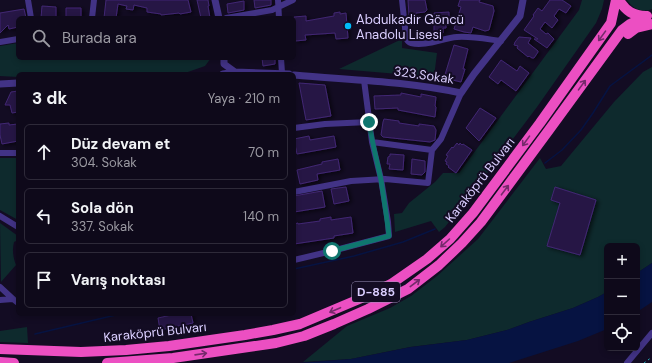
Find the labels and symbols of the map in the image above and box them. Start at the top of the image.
place label: Abdulkadir Göncü Anadolu Lisesi [356,11,464,43]
marker: Abdulkadir Göncü Anadolu Lisesi [343,21,353,31]
one-way arrow [598,30,606,41]
street label: 323.Sokak [393,62,456,88]
one-way arrow [578,80,586,91]
route end [360,113,378,131]
street label: Karaköprü Bulvarı [441,134,519,226]
one-way arrow [522,136,530,147]
one-way arrow [501,184,509,195]
one-way arrow [440,238,451,247]
route start [323,242,341,260]
one-way arrow [410,279,421,287]
road number: D-885 [352,282,400,302]
one-way arrow [330,306,342,314]
street label: Karaköprü Bulvarı [103,318,207,346]
one-way arrow [194,350,207,358]

